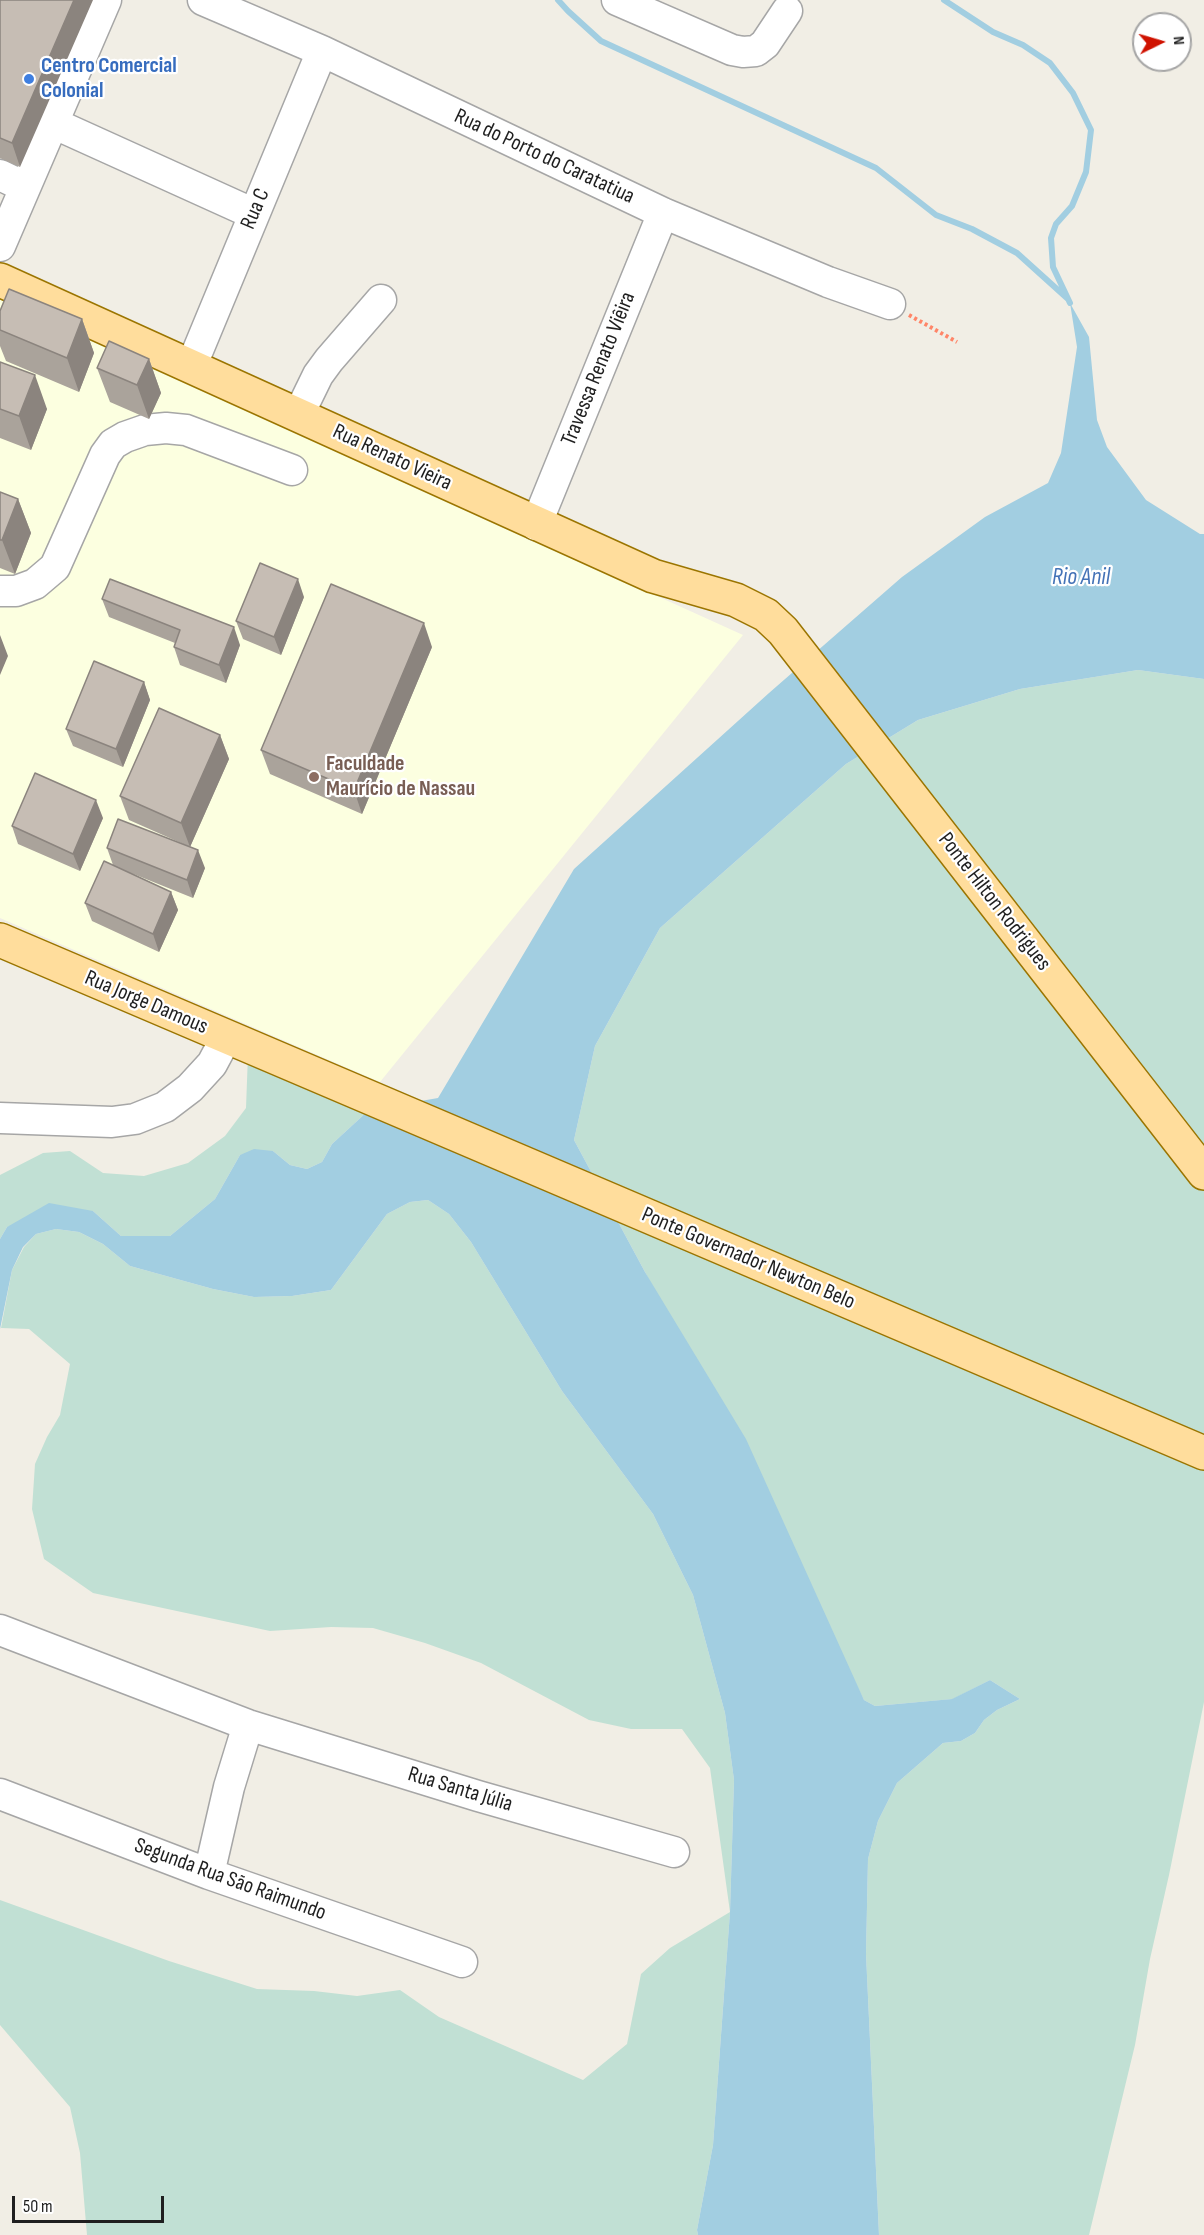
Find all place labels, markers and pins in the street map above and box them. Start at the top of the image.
place label: Centro Comercial Colonial [41,53,177,104]
marker: Centro Comercial Colonial [22,72,36,86]
place label: Faculdade Maurício de Nassau [326,751,475,802]
marker: Faculdade Maurício de Nassau [307,770,321,784]

